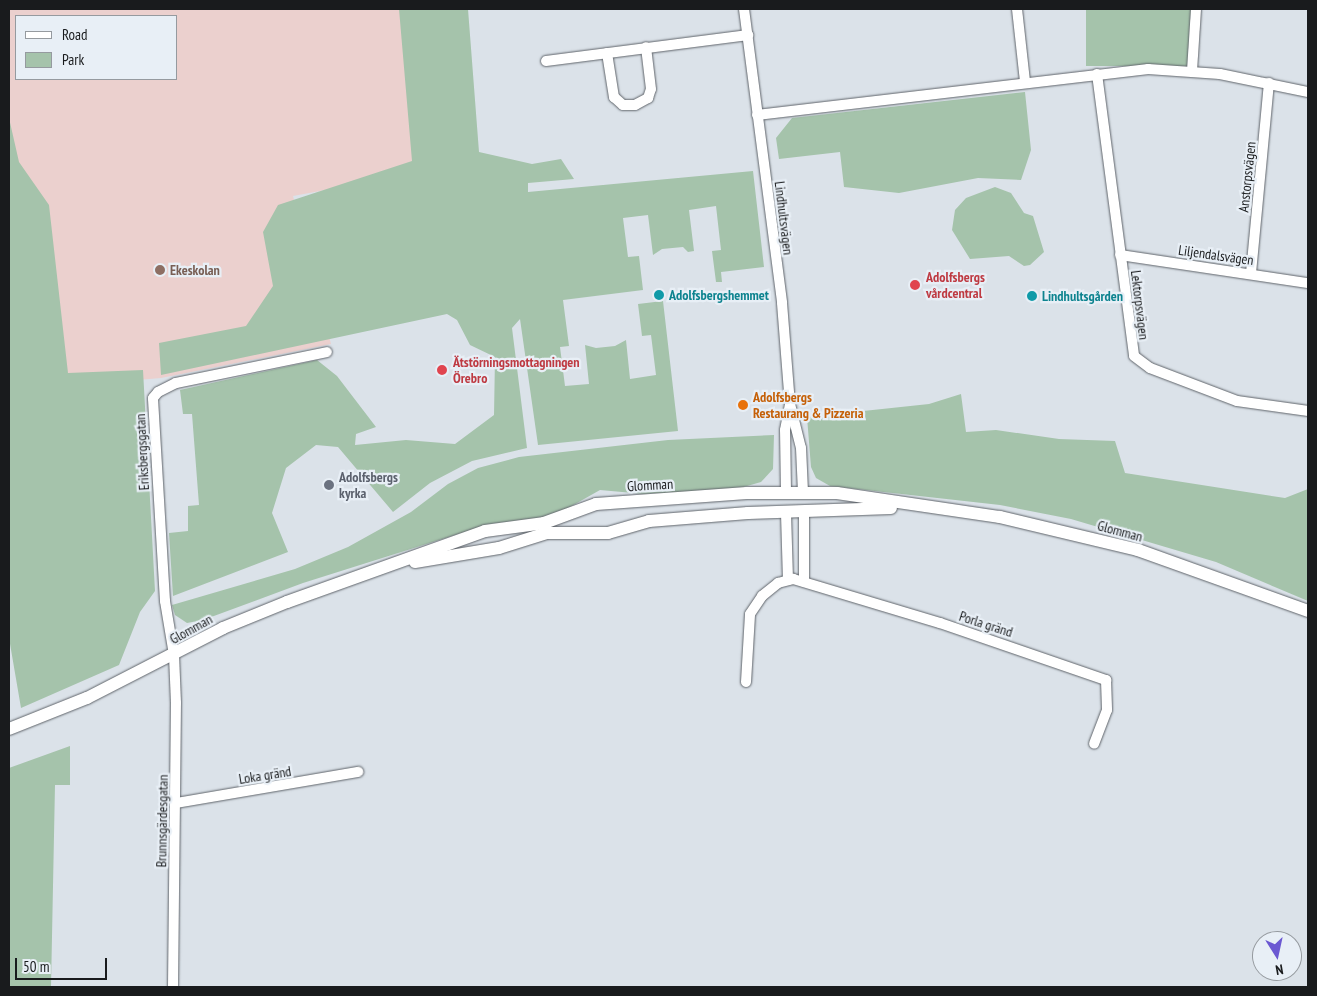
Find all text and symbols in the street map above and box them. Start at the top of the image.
legend [15,15,178,80]
text: Road [62,25,88,44]
text: Park [62,50,84,69]
street label: Anstorpsvägen [1235,141,1259,213]
street label: Lindhultsvägen [771,180,797,256]
street label: Liljendalsvägen [1177,241,1255,269]
place label: Ekeskolan [170,262,220,278]
marker: Ekeskolan [154,264,166,276]
place label: Adolfsbergs vårdcentral [926,269,985,302]
street label: Lektorpsvägen [1127,269,1153,341]
marker: Adolfsbergs vårdcentral [908,278,922,292]
place label: Adolfsbergshemmet [669,287,769,303]
place label: Lindhultsgården [1042,288,1123,304]
marker: Adolfsbergshemmet [653,289,665,301]
marker: Lindhultsgården [1026,290,1038,302]
place label: Ätstörningsmottagningen Örebro [453,354,580,387]
marker: Ätstörningsmottagningen Örebro [435,363,449,377]
place label: Adolfsbergs Restaurang & Pizzeria [753,389,863,422]
marker: Adolfsbergs Restaurang & Pizzeria [737,399,749,411]
street label: Eriksbergsgatan [132,413,152,491]
place label: Adolfsbergs kyrka [339,469,398,502]
street label: Glomman [627,475,673,495]
marker: Adolfsbergs kyrka [323,479,335,491]
street label: Glomman [1096,517,1144,545]
street label: Porla gränd [957,607,1015,641]
street label: Glomman [167,610,215,648]
street label: Loka gränd [238,763,292,787]
street label: Brunnsgärdesgatan [153,774,171,868]
north arrow [1252,931,1302,981]
scale bar [18,948,110,980]
text: 50 m [23,957,49,976]
text: N [1274,960,1285,979]

